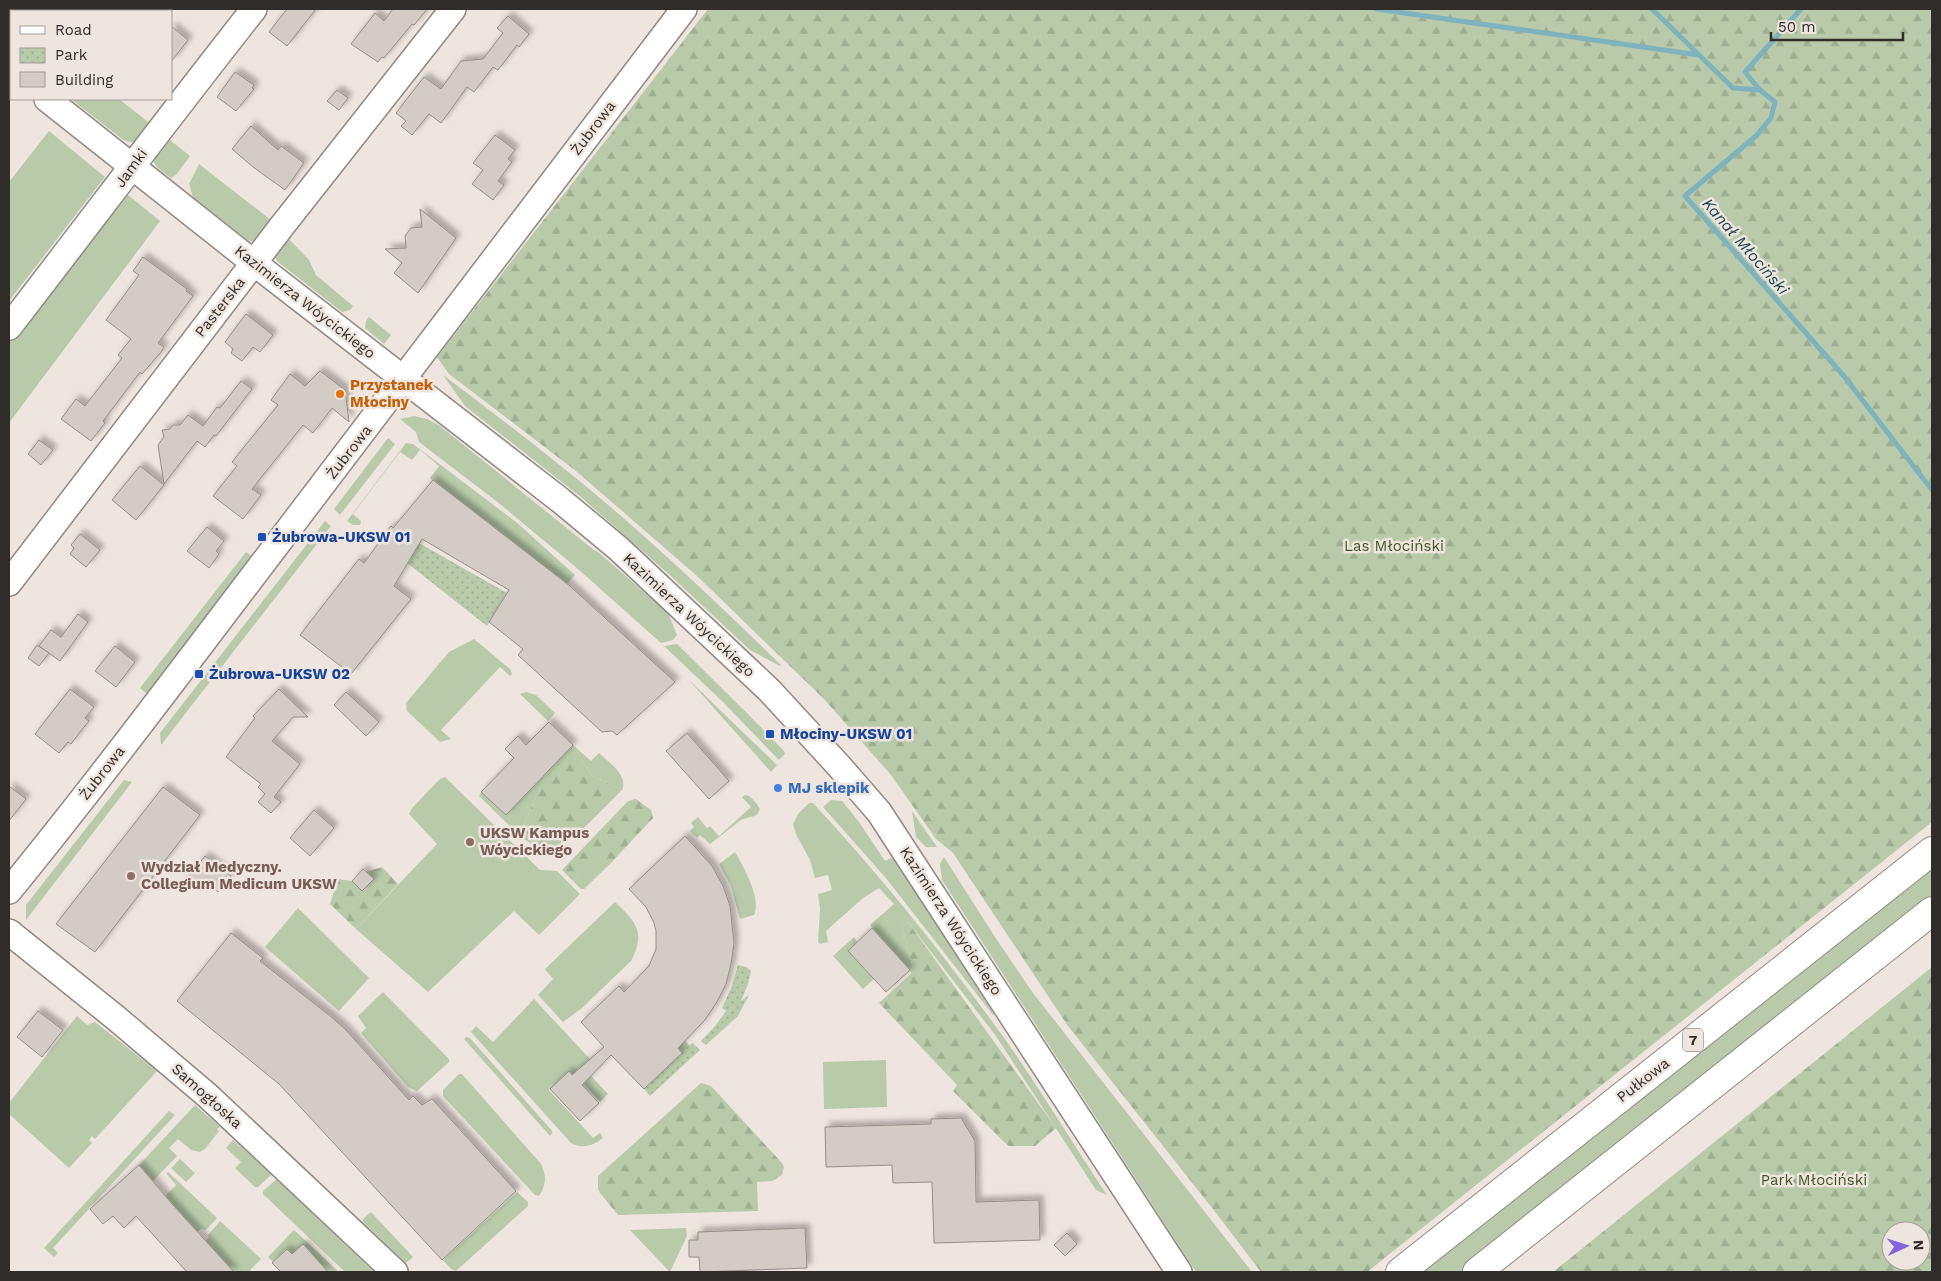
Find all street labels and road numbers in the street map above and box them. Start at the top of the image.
street label: Żubrowa [567,97,620,159]
street label: Jamki [111,145,151,191]
street label: Kazimierza Wóycickiego [231,242,379,362]
street label: Pasterska [191,273,249,341]
street label: Żubrowa [322,421,376,482]
street label: Kazimierza Wóycickiego [619,549,759,681]
street label: Żubrowa [75,742,129,803]
street label: Kazimierza Wóycickiego [896,843,1006,999]
road number: 7 [1683,1028,1703,1052]
street label: Pułkowa [1613,1054,1673,1106]
street label: Samogłoska [168,1060,246,1133]

